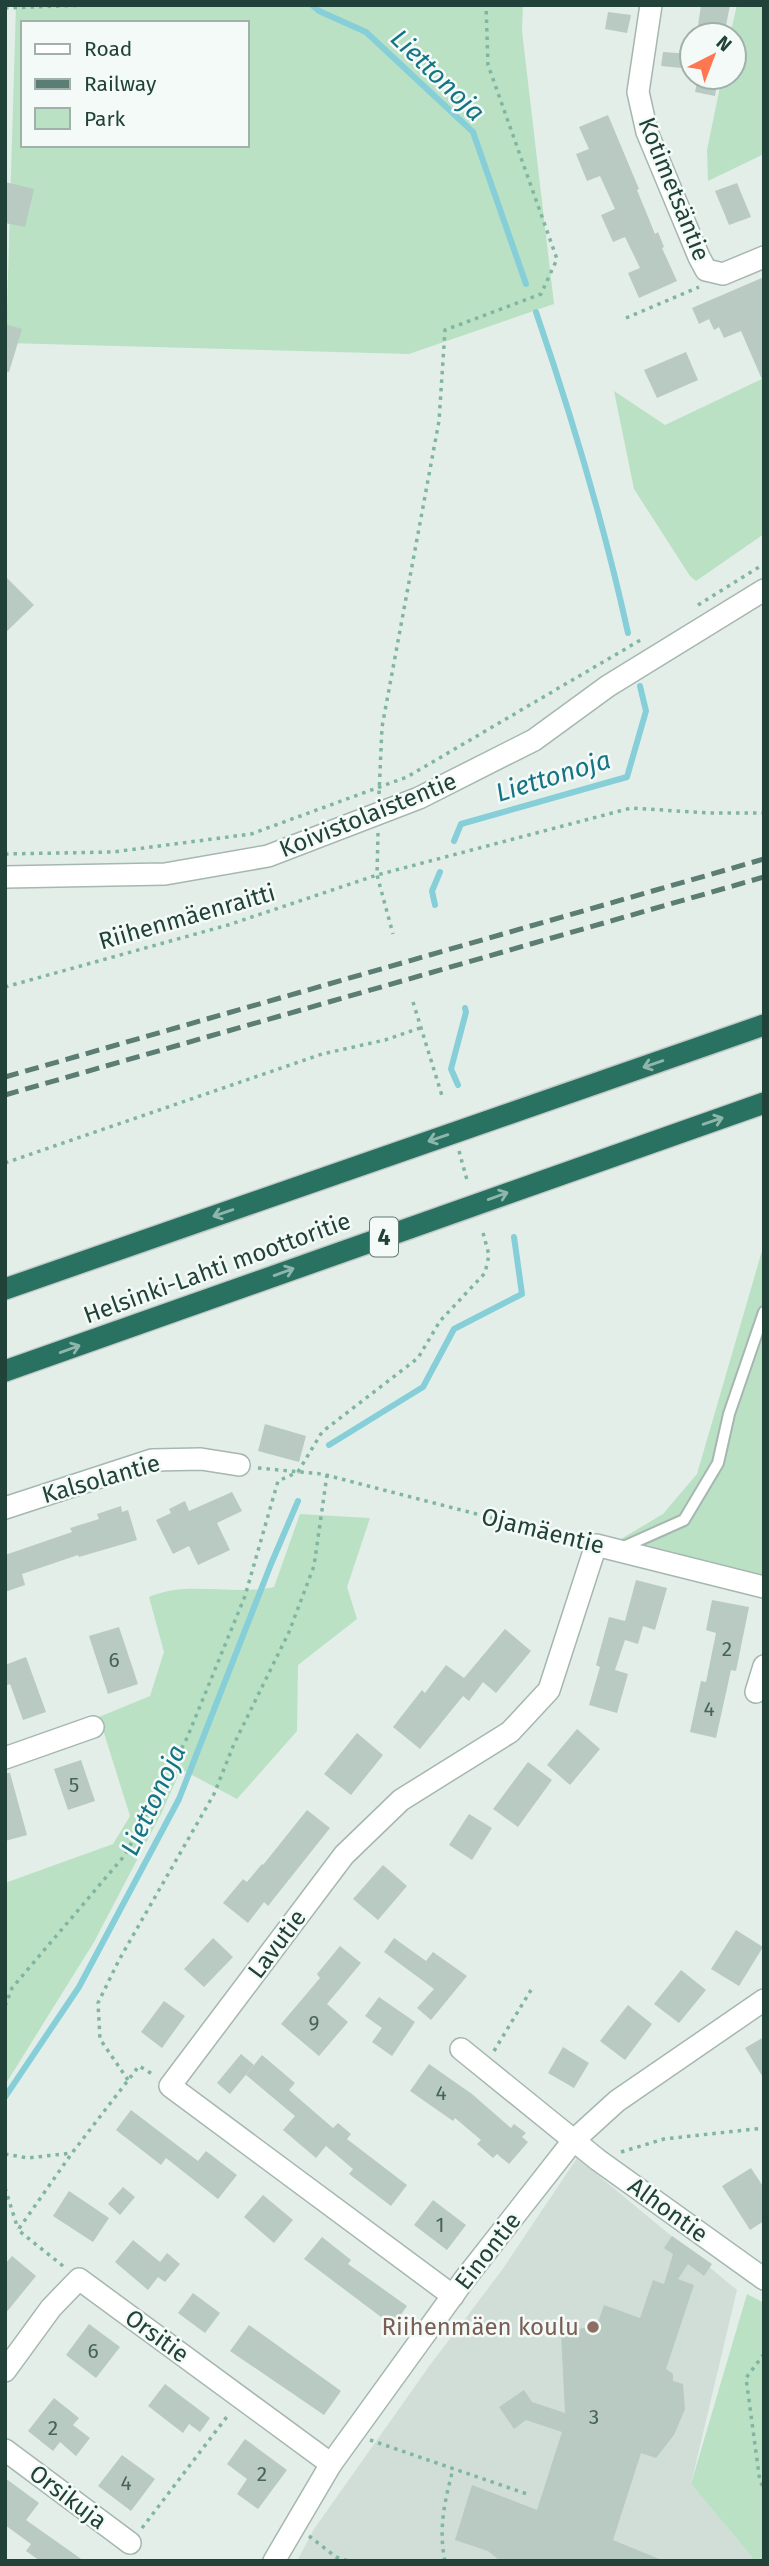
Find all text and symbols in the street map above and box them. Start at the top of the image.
legend [21,21,248,147]
north arrow [678,21,748,91]
water label: Liettonoja [384,23,491,128]
text: N [712,31,736,57]
text: Road [84,36,132,62]
text: Railway [84,71,157,97]
text: Park [84,106,126,132]
street label: Kotimetsäntie [633,113,715,265]
water label: Liettonoja [492,744,614,809]
street label: Koivistolaistentie [275,767,461,863]
street label: Riihenmäenraitti [95,878,279,956]
one-way arrow [642,1058,664,1071]
one-way arrow [702,1114,724,1126]
one-way arrow [427,1132,449,1145]
one-way arrow [487,1189,509,1201]
street label: Helsinki-Lahti moottoritie [80,1207,354,1329]
one-way arrow [213,1207,234,1220]
road number: 4 [370,1218,398,1256]
one-way arrow [273,1265,295,1278]
one-way arrow [58,1342,80,1354]
street label: Kalsolantie [39,1449,163,1509]
street label: Ojamäentie [479,1502,607,1560]
house number: 2 [722,1636,732,1662]
house number: 6 [108,1647,120,1673]
house number: 4 [703,1696,715,1722]
water label: Liettonoja [114,1740,193,1861]
house number: 5 [69,1772,79,1798]
street label: Lavutie [242,1904,312,1984]
house number: 9 [308,2010,320,2036]
house number: 4 [435,2080,447,2106]
street label: Alhontie [623,2172,713,2248]
street label: Einontie [449,2207,527,2295]
house number: 1 [435,2212,445,2238]
street label: Orsitie [120,2304,194,2368]
place label: Riihenmäen koulu [382,2313,579,2341]
marker: Riihenmäen koulu [585,2319,601,2335]
house number: 6 [87,2338,99,2364]
house number: 3 [589,2404,599,2430]
house number: 2 [48,2415,58,2441]
street label: Orsikuja [24,2459,112,2535]
house number: 2 [257,2461,267,2487]
house number: 4 [120,2470,132,2496]

